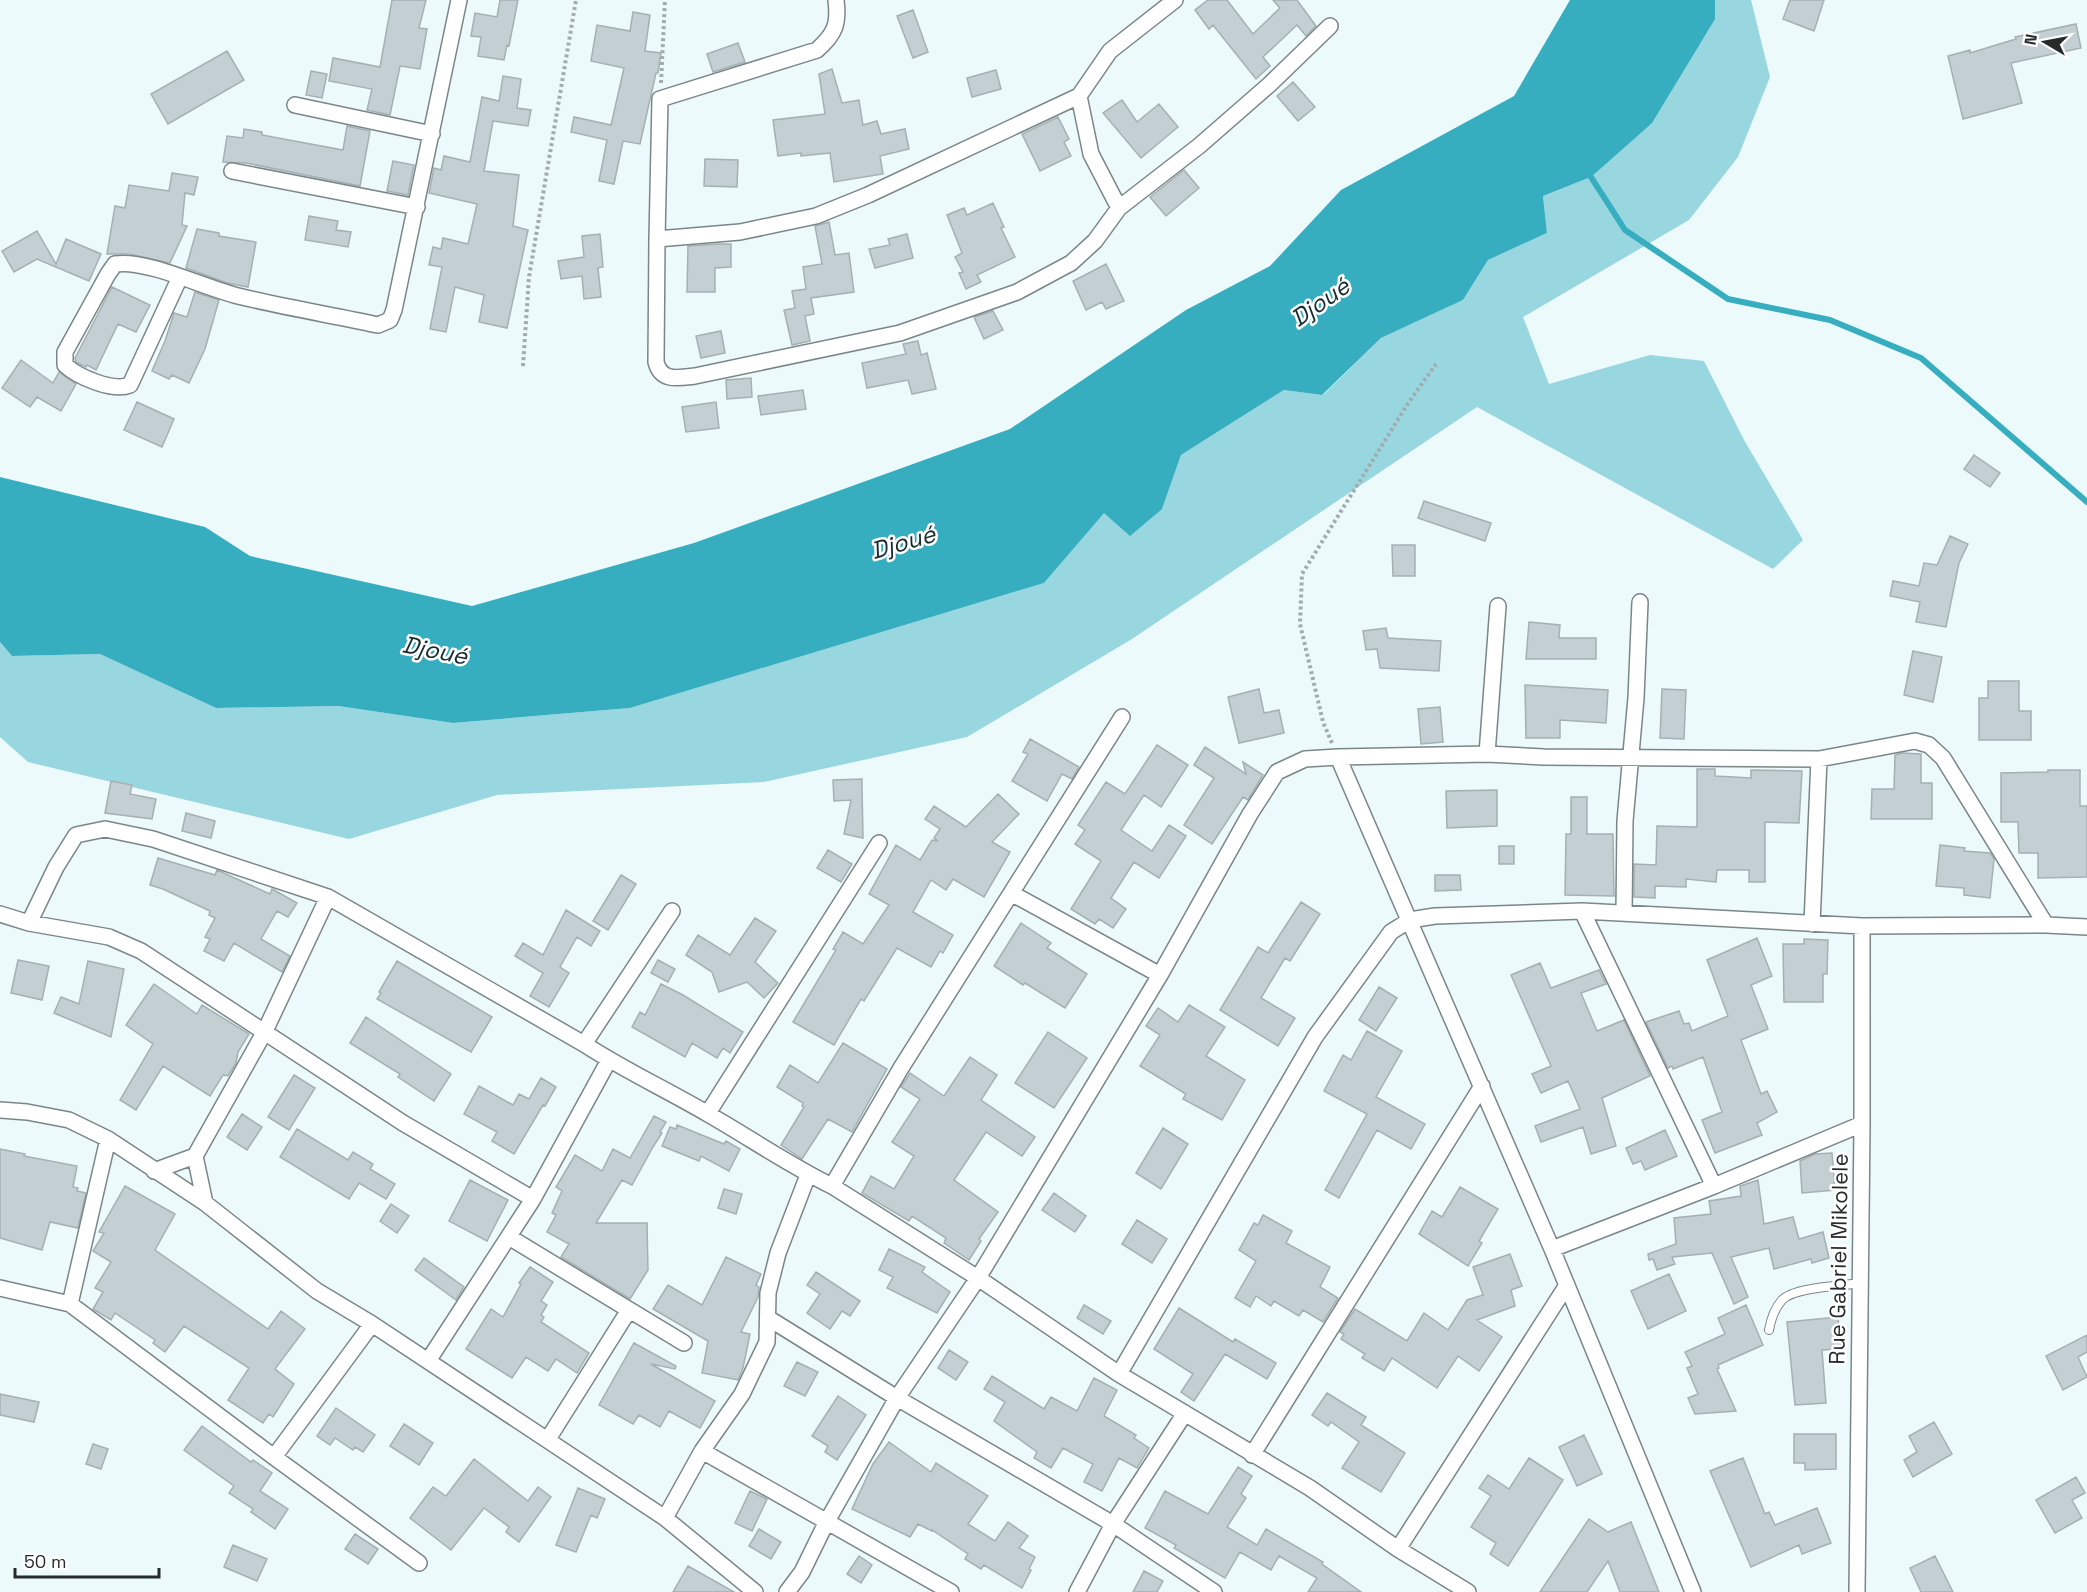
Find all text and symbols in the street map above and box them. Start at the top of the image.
north arrow [2015,12,2075,72]
text: N [2019,32,2042,47]
water label: Djoué [1284,270,1356,334]
water label: Djoué [867,518,940,566]
water label: Djoué [400,629,471,672]
street label: Rue Gabriel Mikolele [1822,1153,1854,1365]
scale bar [15,1541,159,1579]
text: 50 m [24,1550,66,1573]

